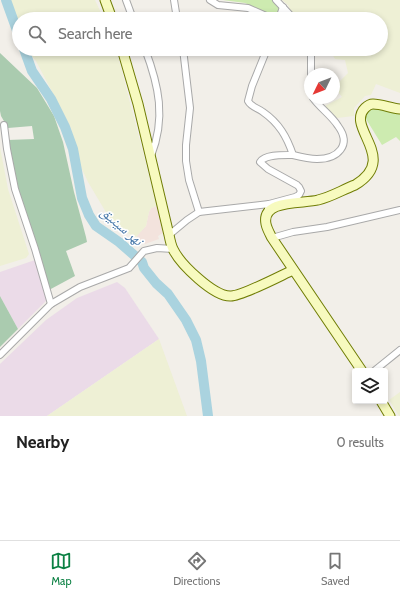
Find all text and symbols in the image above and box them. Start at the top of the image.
search box [12,12,388,56]
icon: search [26,23,48,45]
text: Search here [58,25,133,43]
north arrow [304,68,340,104]
water label: نهر سينيق [97,203,148,251]
map controls [352,368,388,404]
button: layers [352,368,388,404]
text: Nearby [16,432,69,452]
text: 0 results [336,434,384,450]
tab: Map [50,550,72,588]
tab: Directions [173,550,220,588]
tab: Saved [321,550,350,588]

